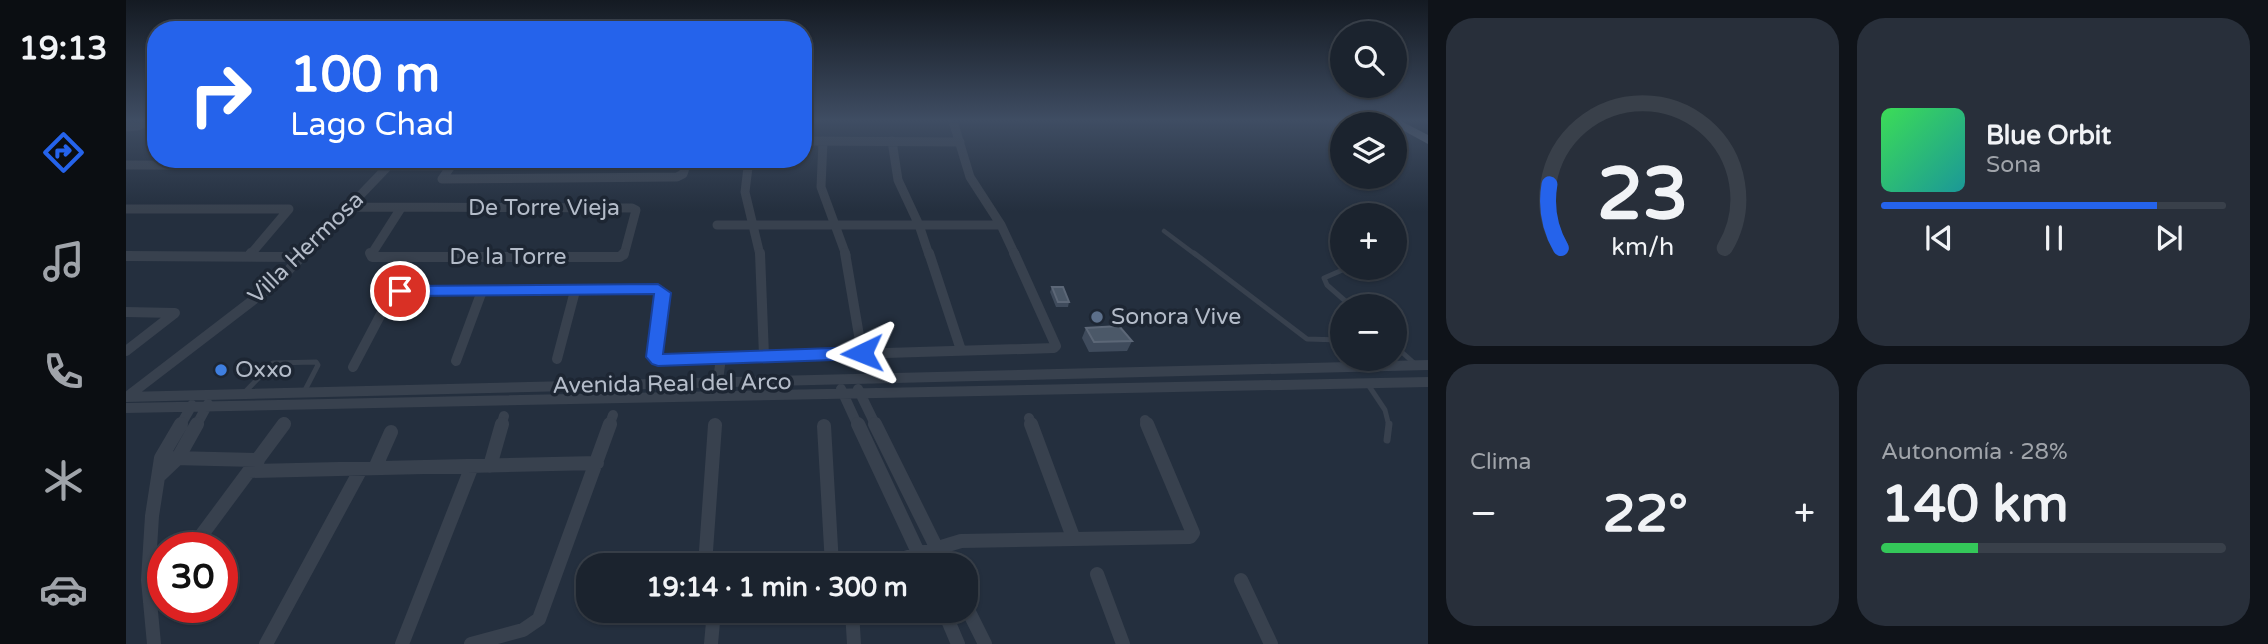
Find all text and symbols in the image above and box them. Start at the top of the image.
map controls [1330,21,1407,371]
button: search [1330,21,1407,98]
text: 19:13 [19,30,107,68]
text: 100 m [290,46,440,105]
icon: right [175,49,266,140]
text: Lago Chad [290,106,454,144]
button: layers [1330,112,1407,189]
text: Blue Orbit [1986,120,2111,151]
icon: directions [39,128,88,177]
text: Sona [1986,151,2041,179]
text: 23 [1597,152,1688,240]
street label: Villa Hermosa [242,186,370,310]
street label: De Torre Vieja [468,194,620,222]
button: + [1330,203,1407,280]
icon: previous [1920,219,1958,257]
icon: pause [2035,219,2073,257]
icon: next [2150,219,2188,257]
text: km/h [1611,232,1674,262]
icon: music [39,237,88,286]
street label: De la Torre [449,243,567,271]
pin [370,261,430,321]
icon: arrive [381,272,419,310]
button: − [1330,294,1407,371]
place label: Sonora Vive [1111,303,1241,331]
marker: Sonora Vive [1089,309,1105,325]
position arrow [825,316,899,390]
icon: phone [39,347,88,396]
place label: Oxxo [235,356,292,384]
marker: Oxxo [213,362,229,378]
street label: Avenida Real del Arco [552,368,792,400]
text: Autonomía · 28% [1881,438,2068,466]
text: Clima [1470,448,1531,476]
icon: climate [39,456,88,505]
text: 140 km [1881,473,2069,536]
text: 22° [1603,483,1688,546]
text: − [1470,491,1497,537]
text: + [1794,491,1815,537]
speed limit sign: 30 [147,532,238,623]
icon: car [39,565,88,614]
text: 19:14 · 1 min · 300 m [646,572,908,603]

